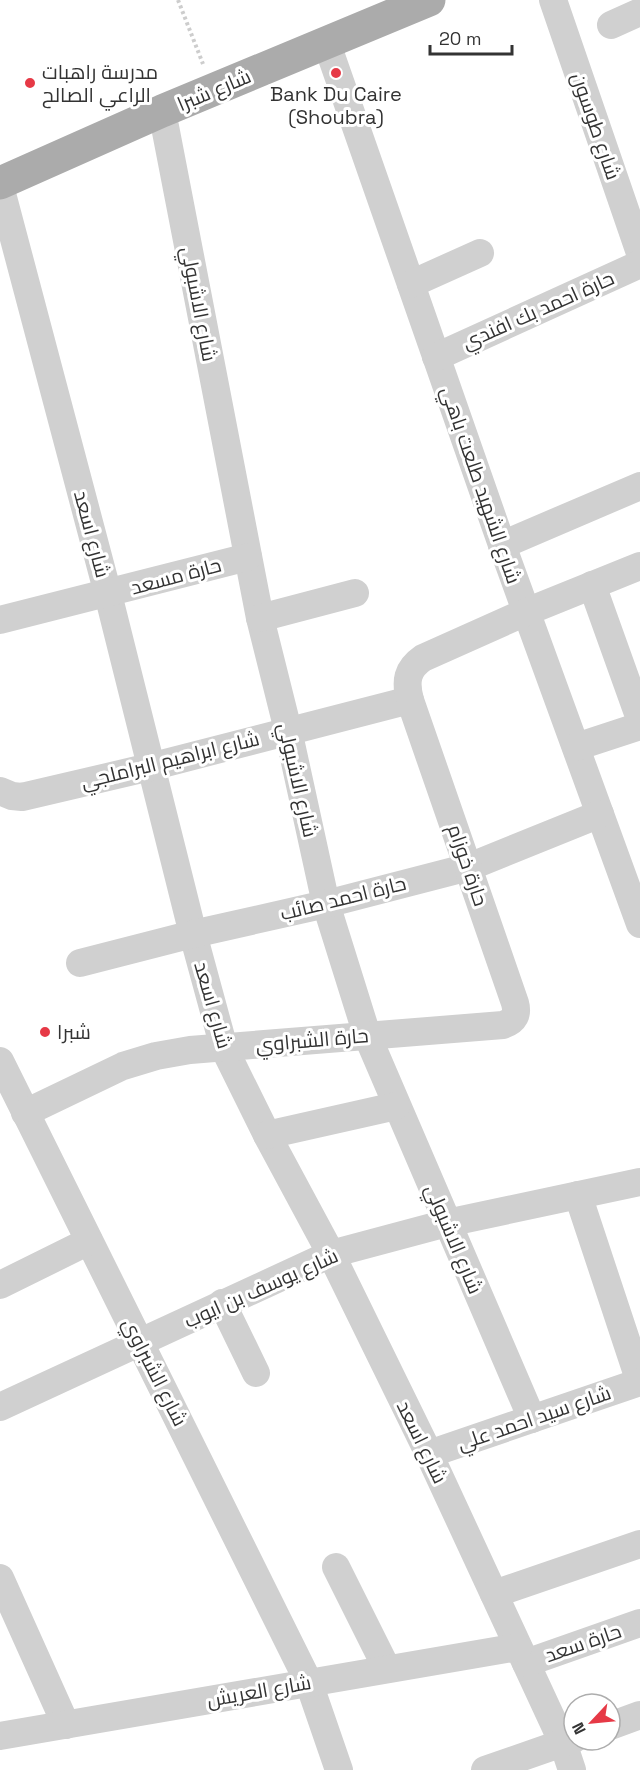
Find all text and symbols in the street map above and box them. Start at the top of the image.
scale bar [430,18,512,56]
text: 20 m [439,27,482,50]
place label: مدرسة راهبات الراعي الصالح [42,59,158,111]
street label: شارع شبرا [173,63,255,118]
marker: Bank Du Caire (Shoubra) [329,66,343,80]
street label: شارع طوسون [565,69,626,183]
marker: مدرسة راهبات الراعي الصالح [23,76,37,90]
place label: Bank Du Caire (Shoubra) [270,81,402,130]
street label: شارع الاشبولي [172,244,223,364]
street label: حارة احمد بك افندي [458,265,619,358]
street label: شارع الشهيد طلعت باهي [432,383,527,588]
street label: شارع اسعد [67,488,116,581]
street label: حارة مسعد [128,551,224,601]
street label: شارع الاشبولي [269,720,324,840]
street label: شارع ابراهيم البراملجي [78,725,263,798]
street label: حارة خوزام [441,821,494,910]
street label: حارة احمد صائب [277,870,409,926]
street label: شارع اسعد [187,959,238,1052]
place label: شبرا [57,1019,91,1045]
street label: حارة الشبراوي [254,1022,370,1061]
marker: شبرا [38,1025,52,1039]
street label: شارع الاشبولي [417,1180,489,1299]
street label: شارع يوسف بن ايوب [180,1242,343,1335]
street label: شارع الشبراوي [114,1314,193,1432]
street label: شارع سيد احمد علي [454,1380,615,1459]
street label: شارع اسعد [390,1396,453,1488]
street label: حارة سعد [541,1618,625,1668]
street label: شارع العريش [205,1669,313,1714]
north arrow [562,1692,622,1752]
text: N [567,1719,591,1738]

